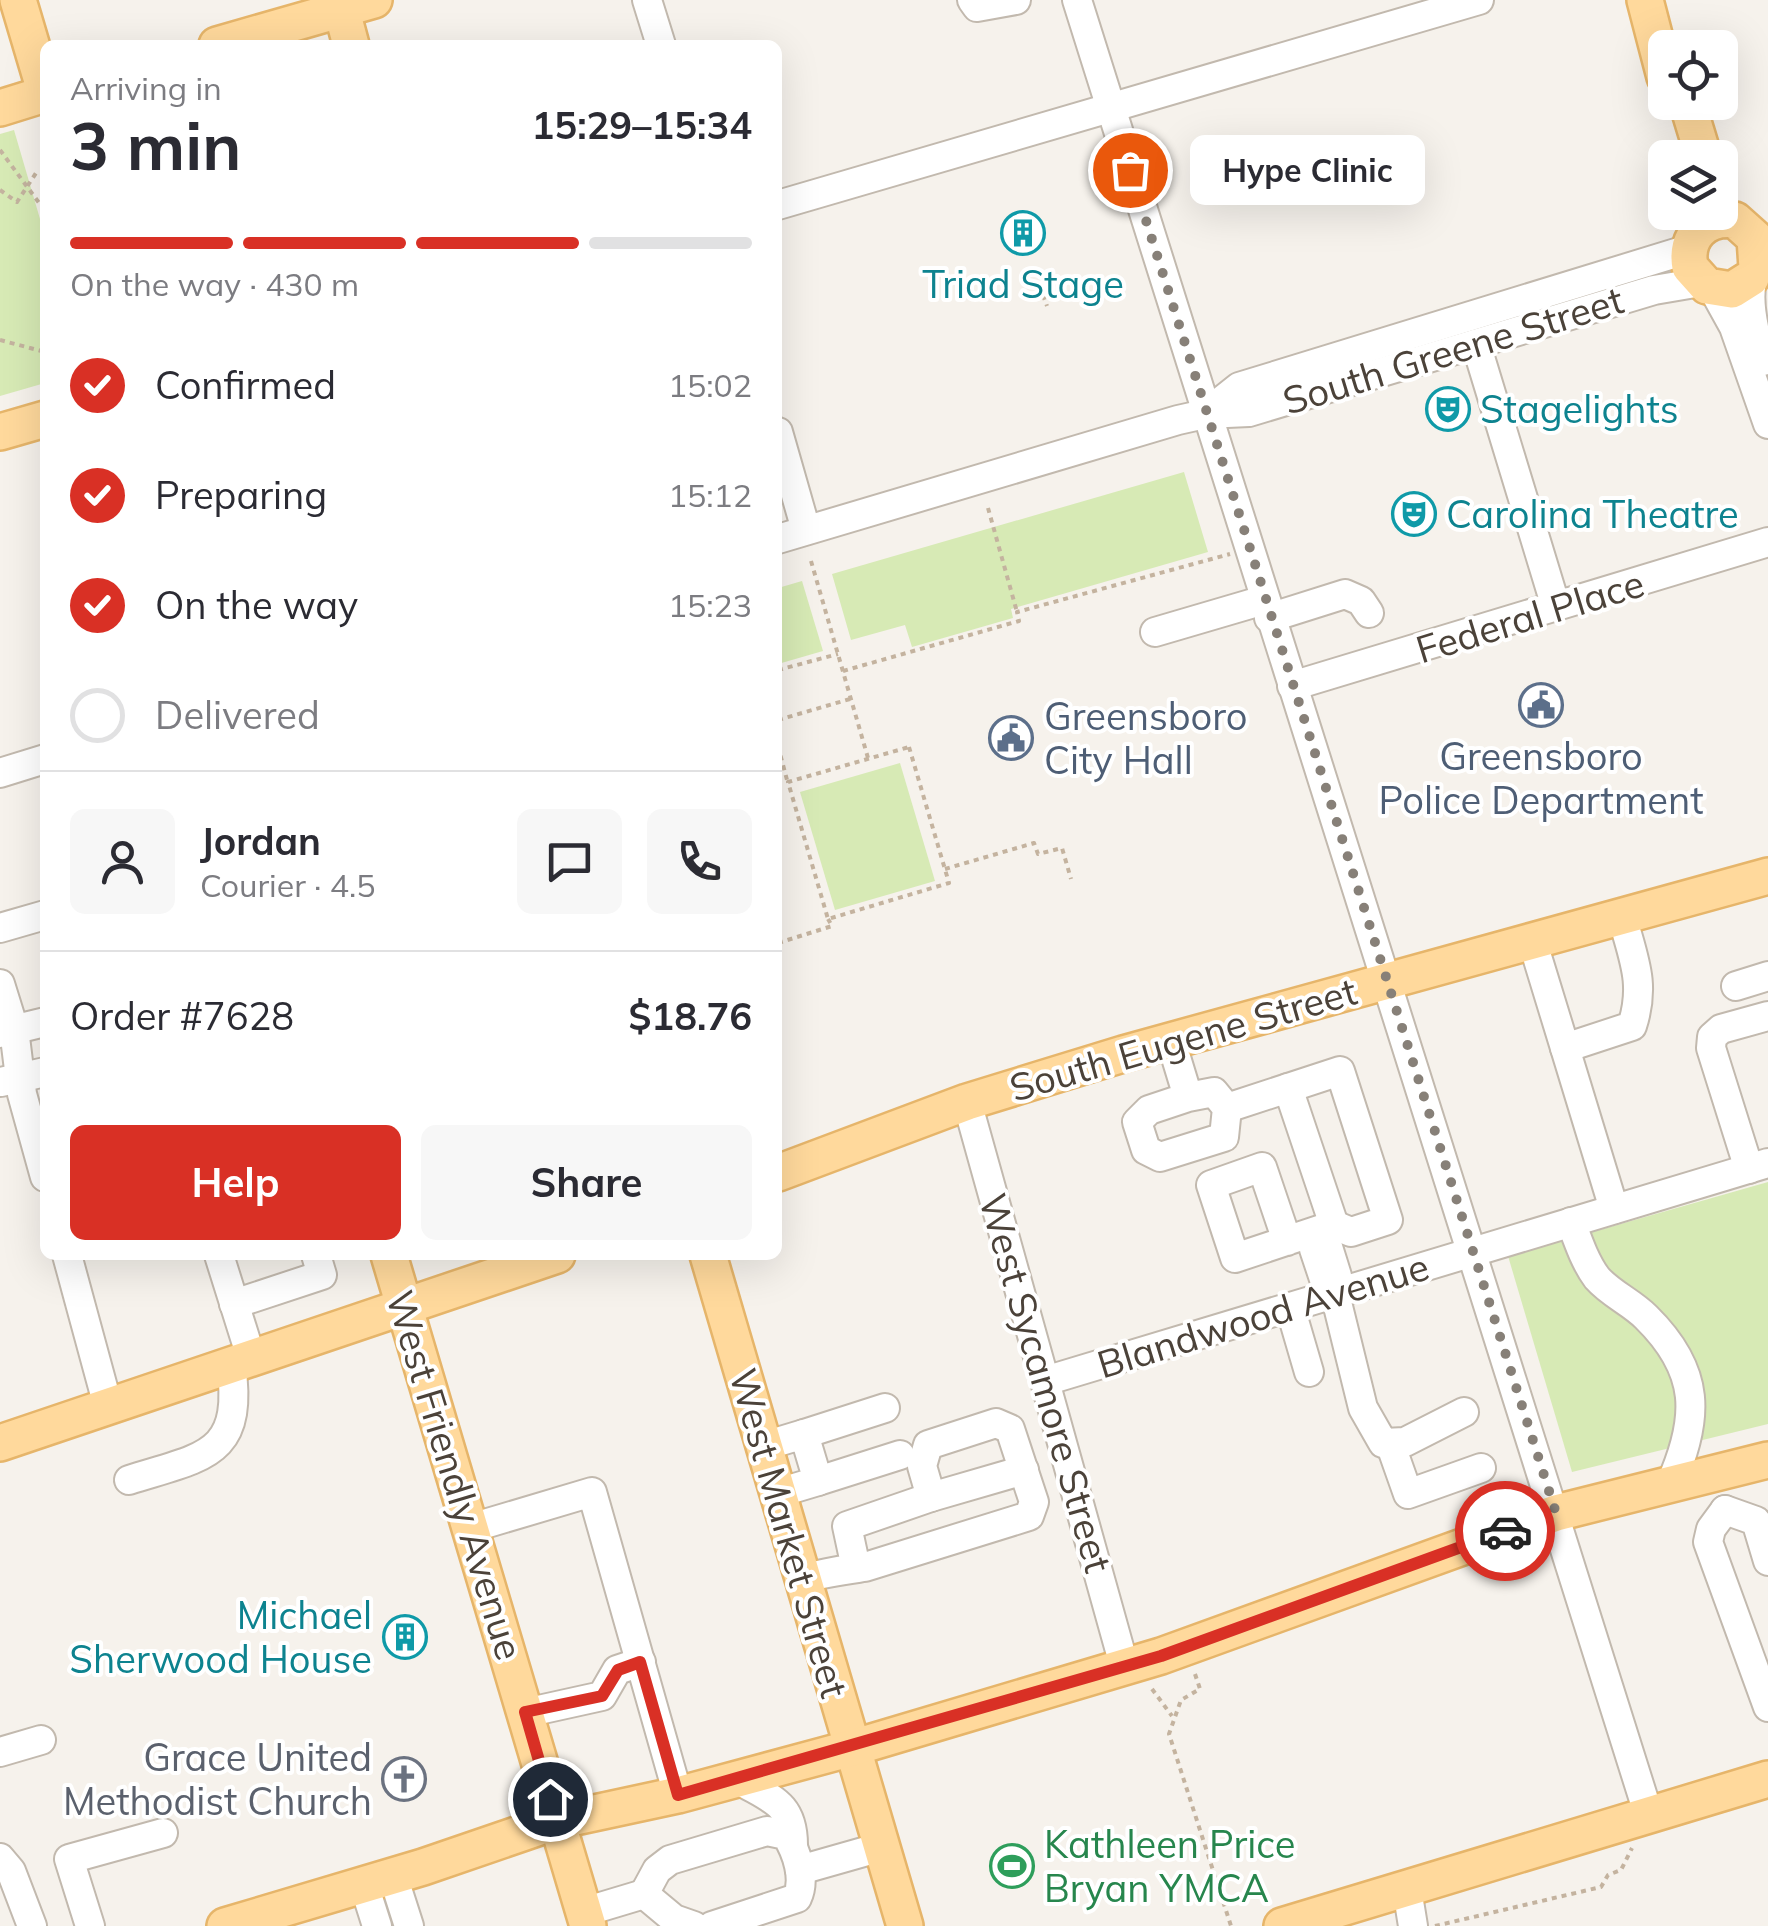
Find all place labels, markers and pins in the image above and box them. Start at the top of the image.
pin [1088,128,1173,213]
callout: Hype Clinic [1190,135,1425,205]
building icon: Triad Stage [1000,210,1046,256]
place label: Triad Stage [922,260,1124,308]
place label: Stagelights [1480,385,1679,433]
theatre icon: Stagelights [1425,386,1471,432]
place label: Carolina Theatre [1446,490,1739,538]
theatre icon: Carolina Theatre [1391,491,1437,537]
public building icon: Greensboro Police Department [1518,682,1564,728]
place label: Greensboro City Hall [1044,692,1248,784]
public building icon: Greensboro City Hall [988,715,1034,761]
place label: Greensboro Police Department [1378,732,1704,824]
place label: Michael Sherwood House [69,1591,372,1683]
building icon: Michael Sherwood House [382,1614,428,1660]
place label: Grace United Methodist Church [63,1733,372,1825]
church icon: Grace United Methodist Church [381,1756,427,1802]
pin [508,1757,593,1842]
place label: Kathleen Price Bryan YMCA [1044,1820,1295,1912]
sports icon: Kathleen Price Bryan YMCA [989,1843,1035,1889]

